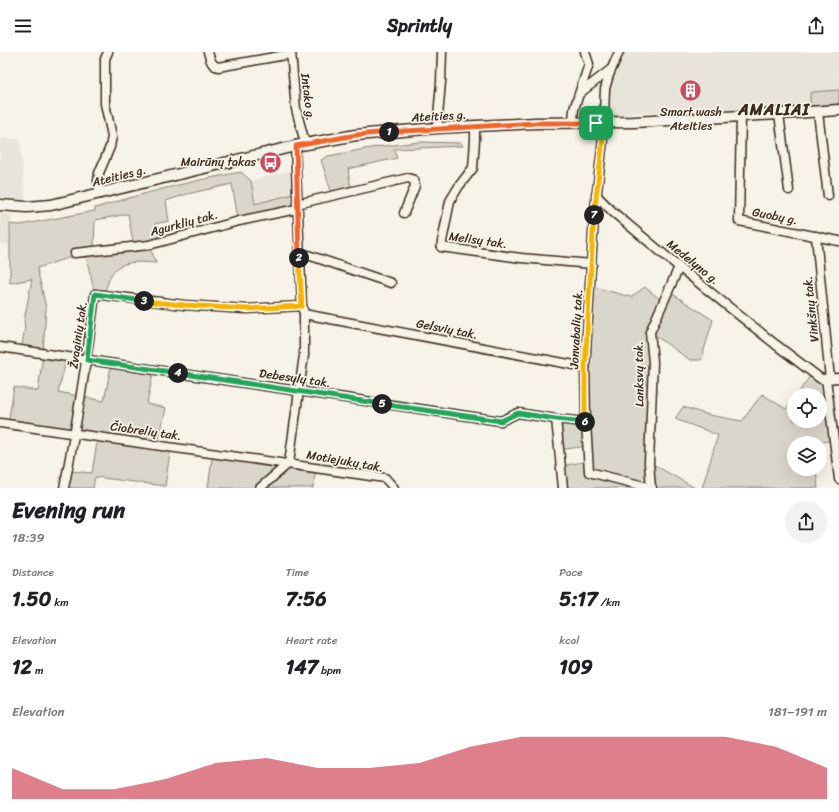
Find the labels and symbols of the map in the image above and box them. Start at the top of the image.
street label: Intako g. [294,71,322,122]
building icon: Smart wash Ateities [678,78,704,104]
district label: AMALIAI [737,95,810,124]
place label: Smart wash Ateities [660,101,722,137]
street label: Ateities g. [410,104,467,128]
pin [579,106,613,140]
pin: 1 [379,122,399,142]
bus stop icon: Mairūnų takas [258,149,284,175]
place label: Mairūnų takas [181,151,256,173]
street label: Ateities g. [89,159,148,194]
street label: Guobų g. [750,201,800,231]
street label: Agurklių tak. [147,203,220,243]
pin: 7 [584,205,604,225]
street label: Melisų tak. [447,225,509,255]
street label: Medelyno g. [662,234,724,290]
pin: 2 [289,248,309,268]
street label: Vinkšnų tak. [797,275,825,343]
street label: Jonvabalių tak. [563,289,589,370]
pin: 3 [134,291,154,311]
street label: Žvaginių tak. [62,300,94,370]
street label: Gelsvių tak. [414,312,480,346]
street label: Lanksvų tak. [627,341,651,407]
street label: Debesylų tak. [258,362,332,394]
pin: 4 [168,363,188,383]
pin: 5 [372,394,392,414]
pin: 6 [575,412,595,432]
street label: Čiobrelių tak. [109,415,183,447]
street label: Motiejukų tak. [305,443,385,479]

